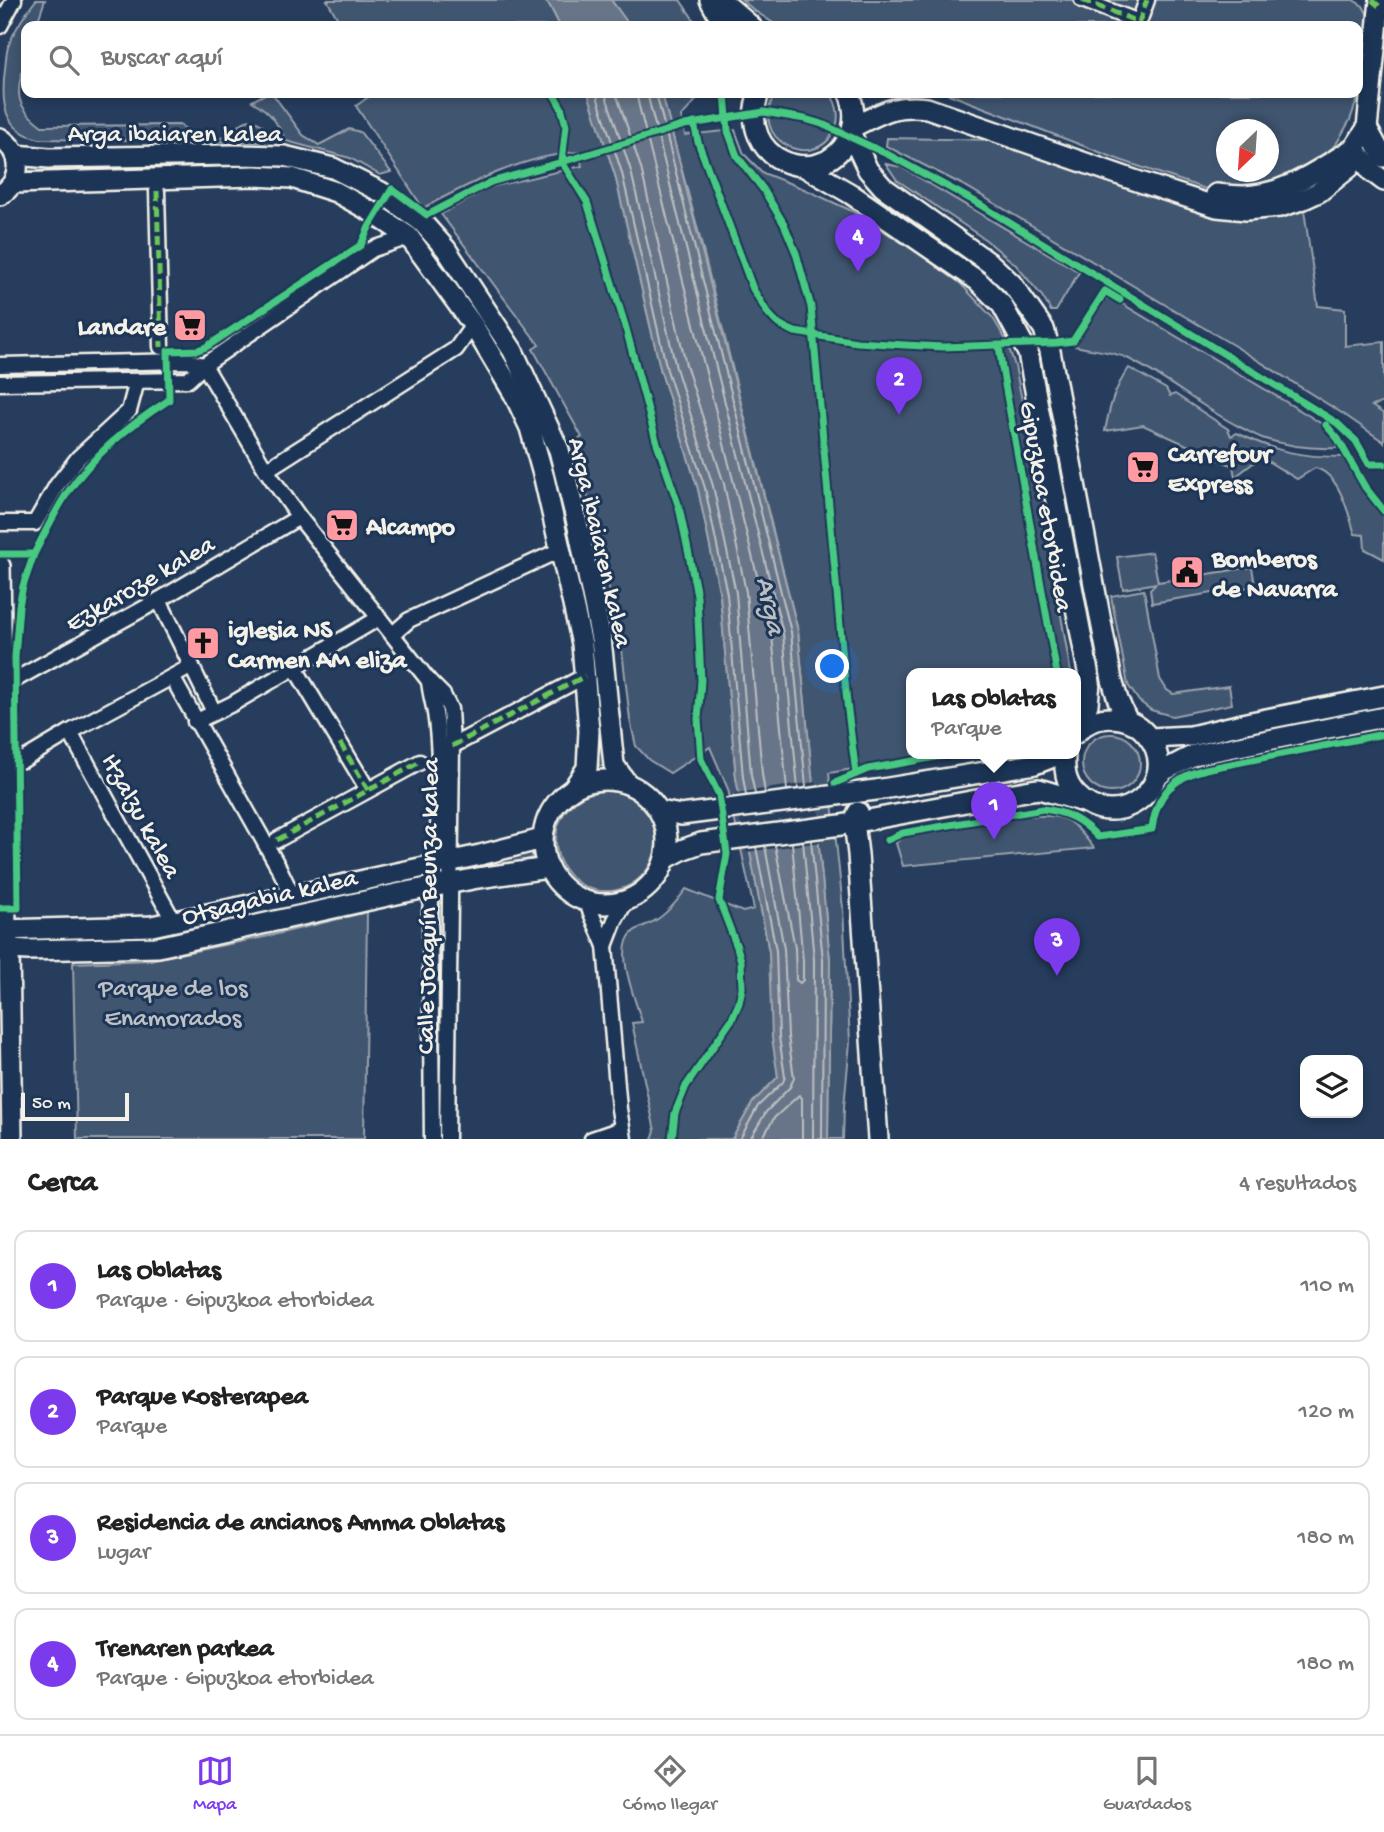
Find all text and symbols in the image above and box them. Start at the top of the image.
search box [21,21,1363,98]
icon: search [45,41,83,79]
text: Buscar aquí [101,44,223,75]
north arrow [1216,119,1279,182]
street label: Arga ibaiaren kalea [68,121,284,152]
pin: 4 [835,214,881,272]
supermarket icon: Landare [171,306,209,344]
place label: Landare [77,314,168,345]
pin: 2 [876,357,922,415]
street label: Gipuzkoa etorbidea [1010,399,1078,616]
street label: Arga ibaiaren kalea [558,435,637,653]
place label: Carrefour Express [1168,441,1274,502]
supermarket icon: Carrefour Express [1124,448,1162,486]
supermarket icon: Alcampo [323,506,361,544]
place label: Alcampo [365,514,456,545]
street label: Ezkaroze kalea [61,530,223,641]
place label: Bomberos de Navarra [1211,546,1339,607]
public building icon: Bomberos de Navarra [1168,553,1206,591]
water label: Arga [746,574,791,639]
place label: iglesia NS Carmen AM eliza [228,617,408,678]
church icon: iglesia NS Carmen AM eliza [184,624,222,662]
your location [815,649,849,683]
popup [906,668,1081,759]
text: Las Oblatas [932,685,1055,716]
text: Parque [932,716,1002,743]
street label: Itzalzu kalea [92,749,187,886]
street label: Calle Joaquín Beunza kalea [412,756,449,1054]
pin: 1 [971,782,1017,840]
street label: Otsagabia kalea [179,864,362,935]
pin: 3 [1034,918,1080,976]
park label: Parque de los Enamorados [98,975,249,1036]
map controls [1300,1055,1363,1118]
button: layers [1300,1055,1363,1118]
scale bar [21,1090,130,1122]
text: 50 m [32,1093,71,1116]
text: Cerca [28,1167,97,1202]
text: 4 resultados [1239,1171,1356,1198]
text: Las Oblatas [97,1257,221,1288]
text: 1 [48,1273,58,1300]
text: 110 m [1301,1273,1354,1300]
text: Parque · Gipuzkoa etorbidea [97,1288,374,1315]
text: Parque Kosterapea [97,1383,308,1414]
text: 2 [47,1399,59,1426]
text: 120 m [1299,1399,1354,1426]
text: Parque [97,1414,167,1441]
text: Residencia de ancianos Amma Oblatas [97,1509,504,1540]
text: 3 [47,1525,59,1552]
text: 180 m [1297,1525,1354,1552]
text: Lugar [97,1540,150,1567]
text: Trenaren parkea [97,1635,273,1666]
text: 4 [48,1651,58,1678]
text: 180 m [1297,1651,1354,1678]
text: Parque · Gipuzkoa etorbidea [97,1666,374,1693]
tab: Mapa [193,1752,237,1817]
tab: Cómo llegar [623,1752,717,1817]
tab: Guardados [1103,1752,1191,1817]

